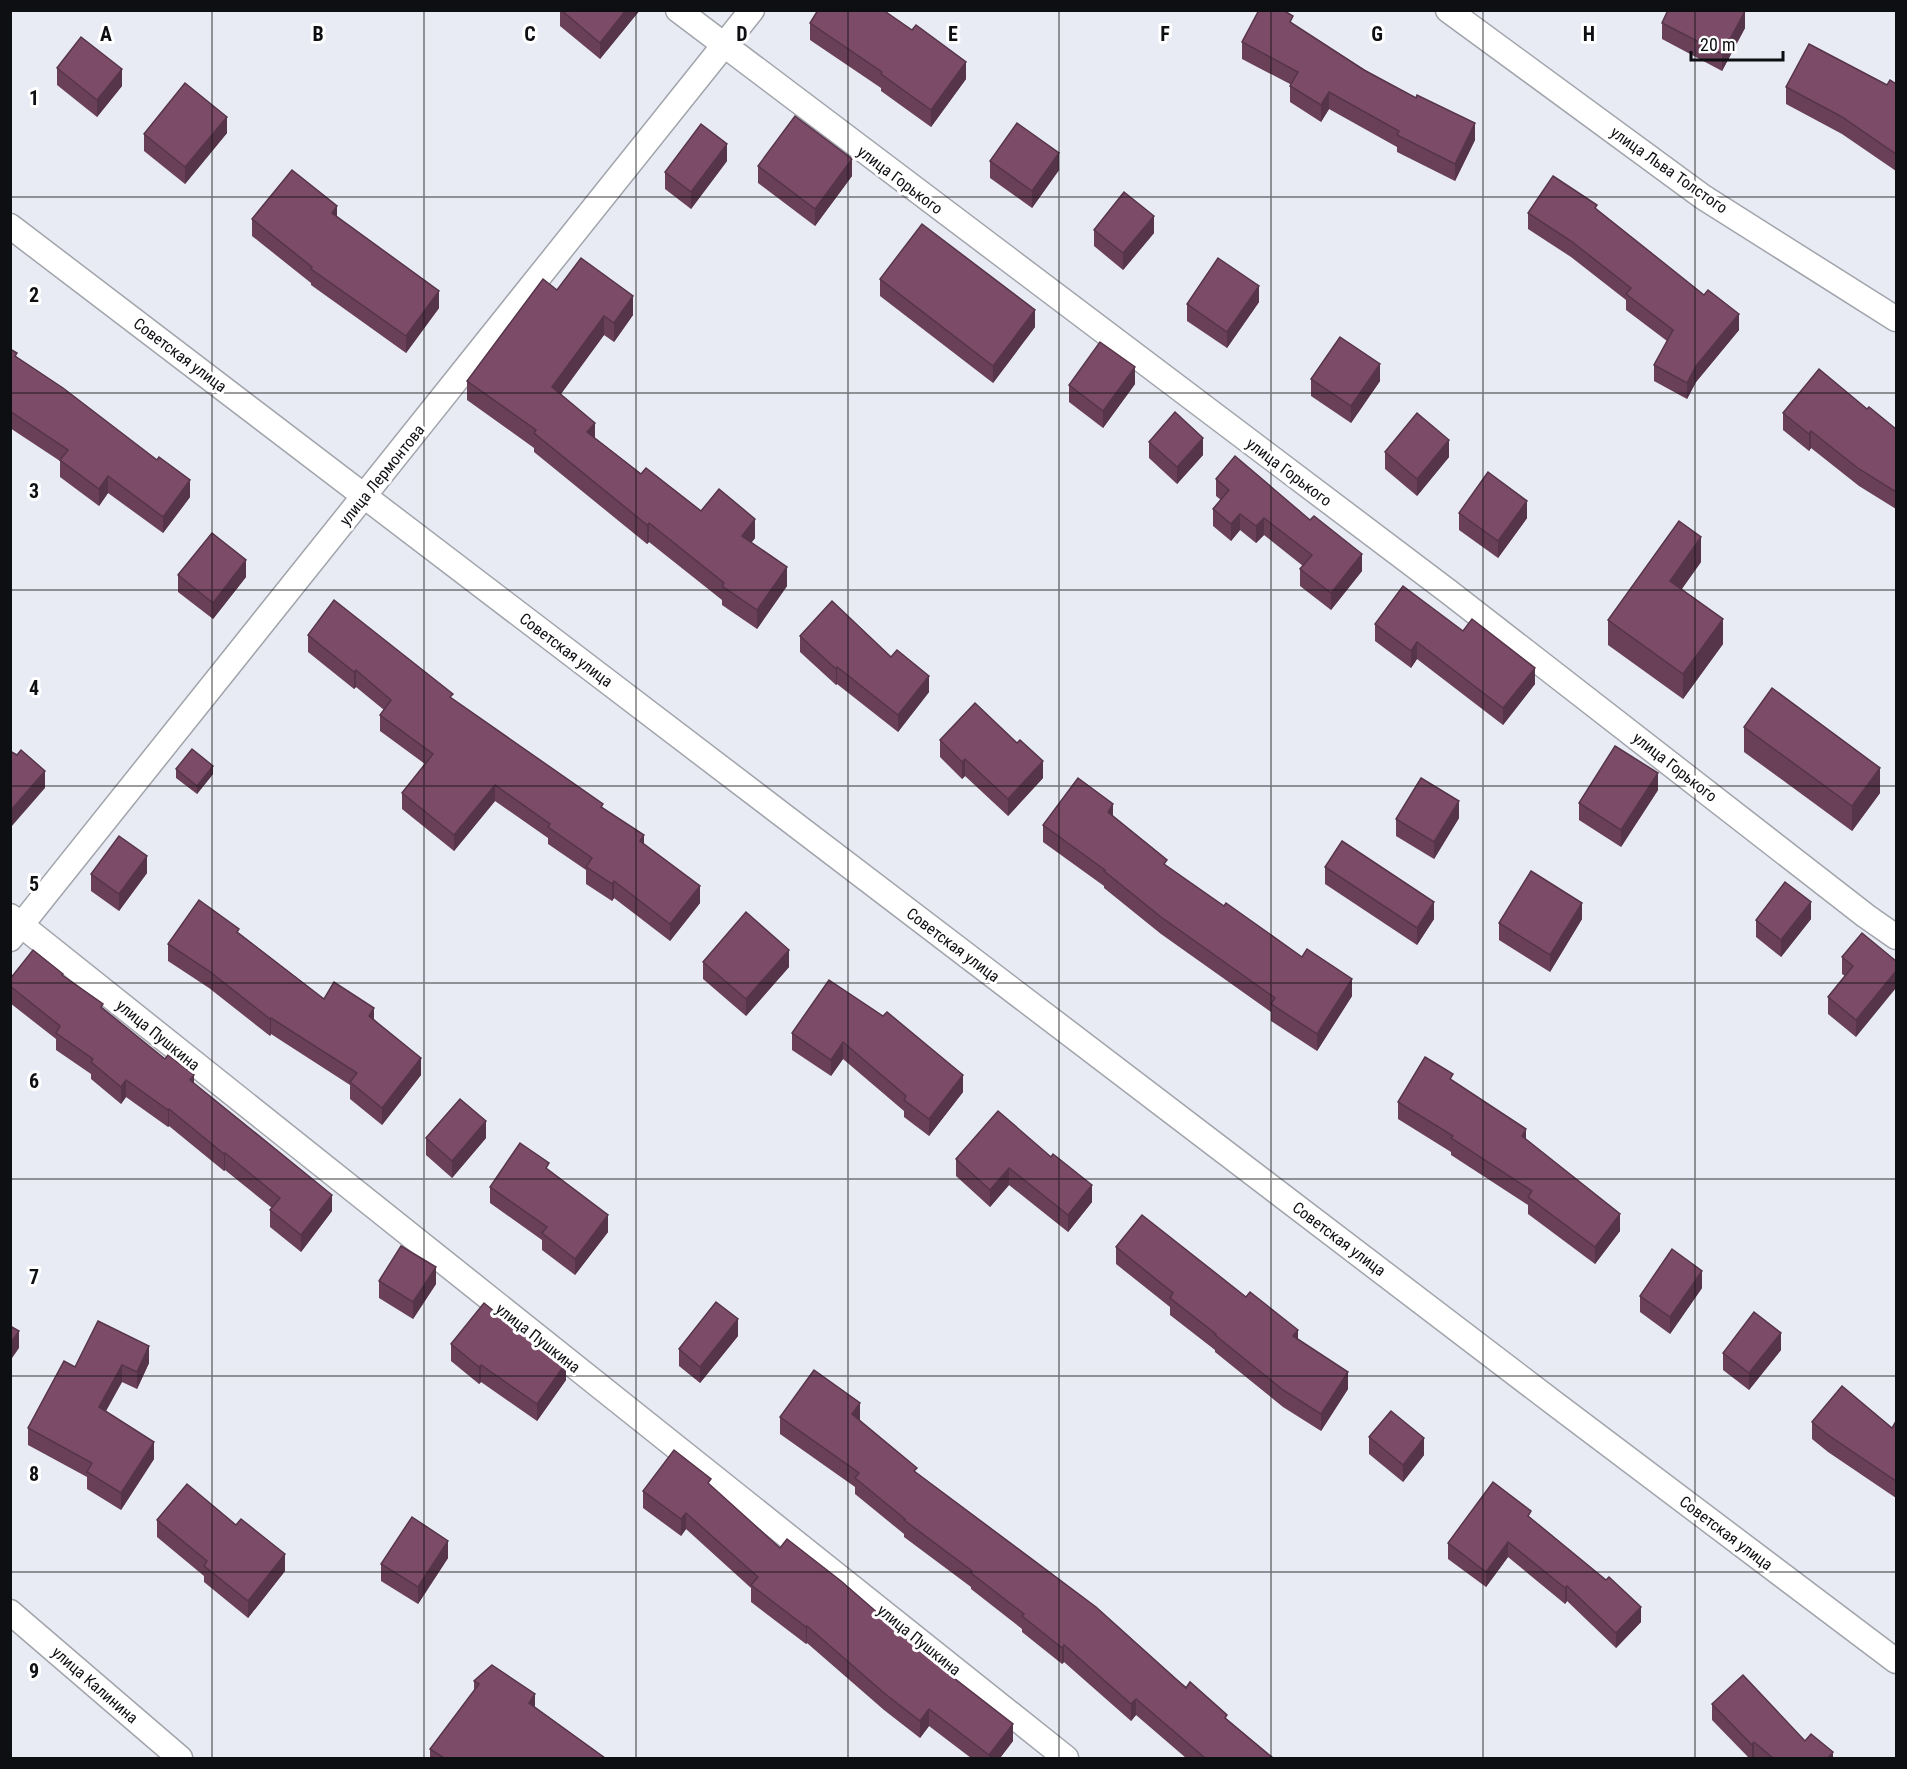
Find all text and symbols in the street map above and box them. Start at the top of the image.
text: A [100,22,112,46]
text: B [312,22,324,46]
text: C [524,22,536,46]
text: D [736,22,748,46]
text: E [948,22,958,46]
text: F [1160,22,1170,46]
text: G [1371,22,1383,46]
text: H [1583,22,1595,46]
scale bar [1691,24,1782,62]
text: 20 m [1700,34,1735,55]
text: 1 [29,86,39,110]
street label: улица Льва Толстого [1607,123,1731,217]
street label: улица Горького [854,142,946,218]
text: 2 [29,283,39,307]
street label: Советская улица [130,314,230,396]
street label: улица Лермонтова [335,421,429,529]
street label: улица Горького [1243,434,1335,510]
text: 3 [29,479,39,503]
street label: Советская улица [516,609,616,691]
text: 4 [29,676,39,700]
street label: улица Горького [1629,728,1721,806]
text: 5 [29,872,39,896]
street label: Советская улица [903,904,1003,986]
street label: улица Пушкина [112,996,204,1074]
text: 6 [29,1069,39,1093]
street label: Советская улица [1289,1198,1389,1280]
text: 7 [29,1265,39,1289]
street label: улица Пушкина [492,1299,584,1377]
text: 8 [29,1462,39,1486]
street label: Советская улица [1676,1492,1776,1574]
street label: улица Пушкина [873,1601,965,1679]
street label: улица Калинина [48,1643,142,1727]
text: 9 [29,1659,39,1683]

